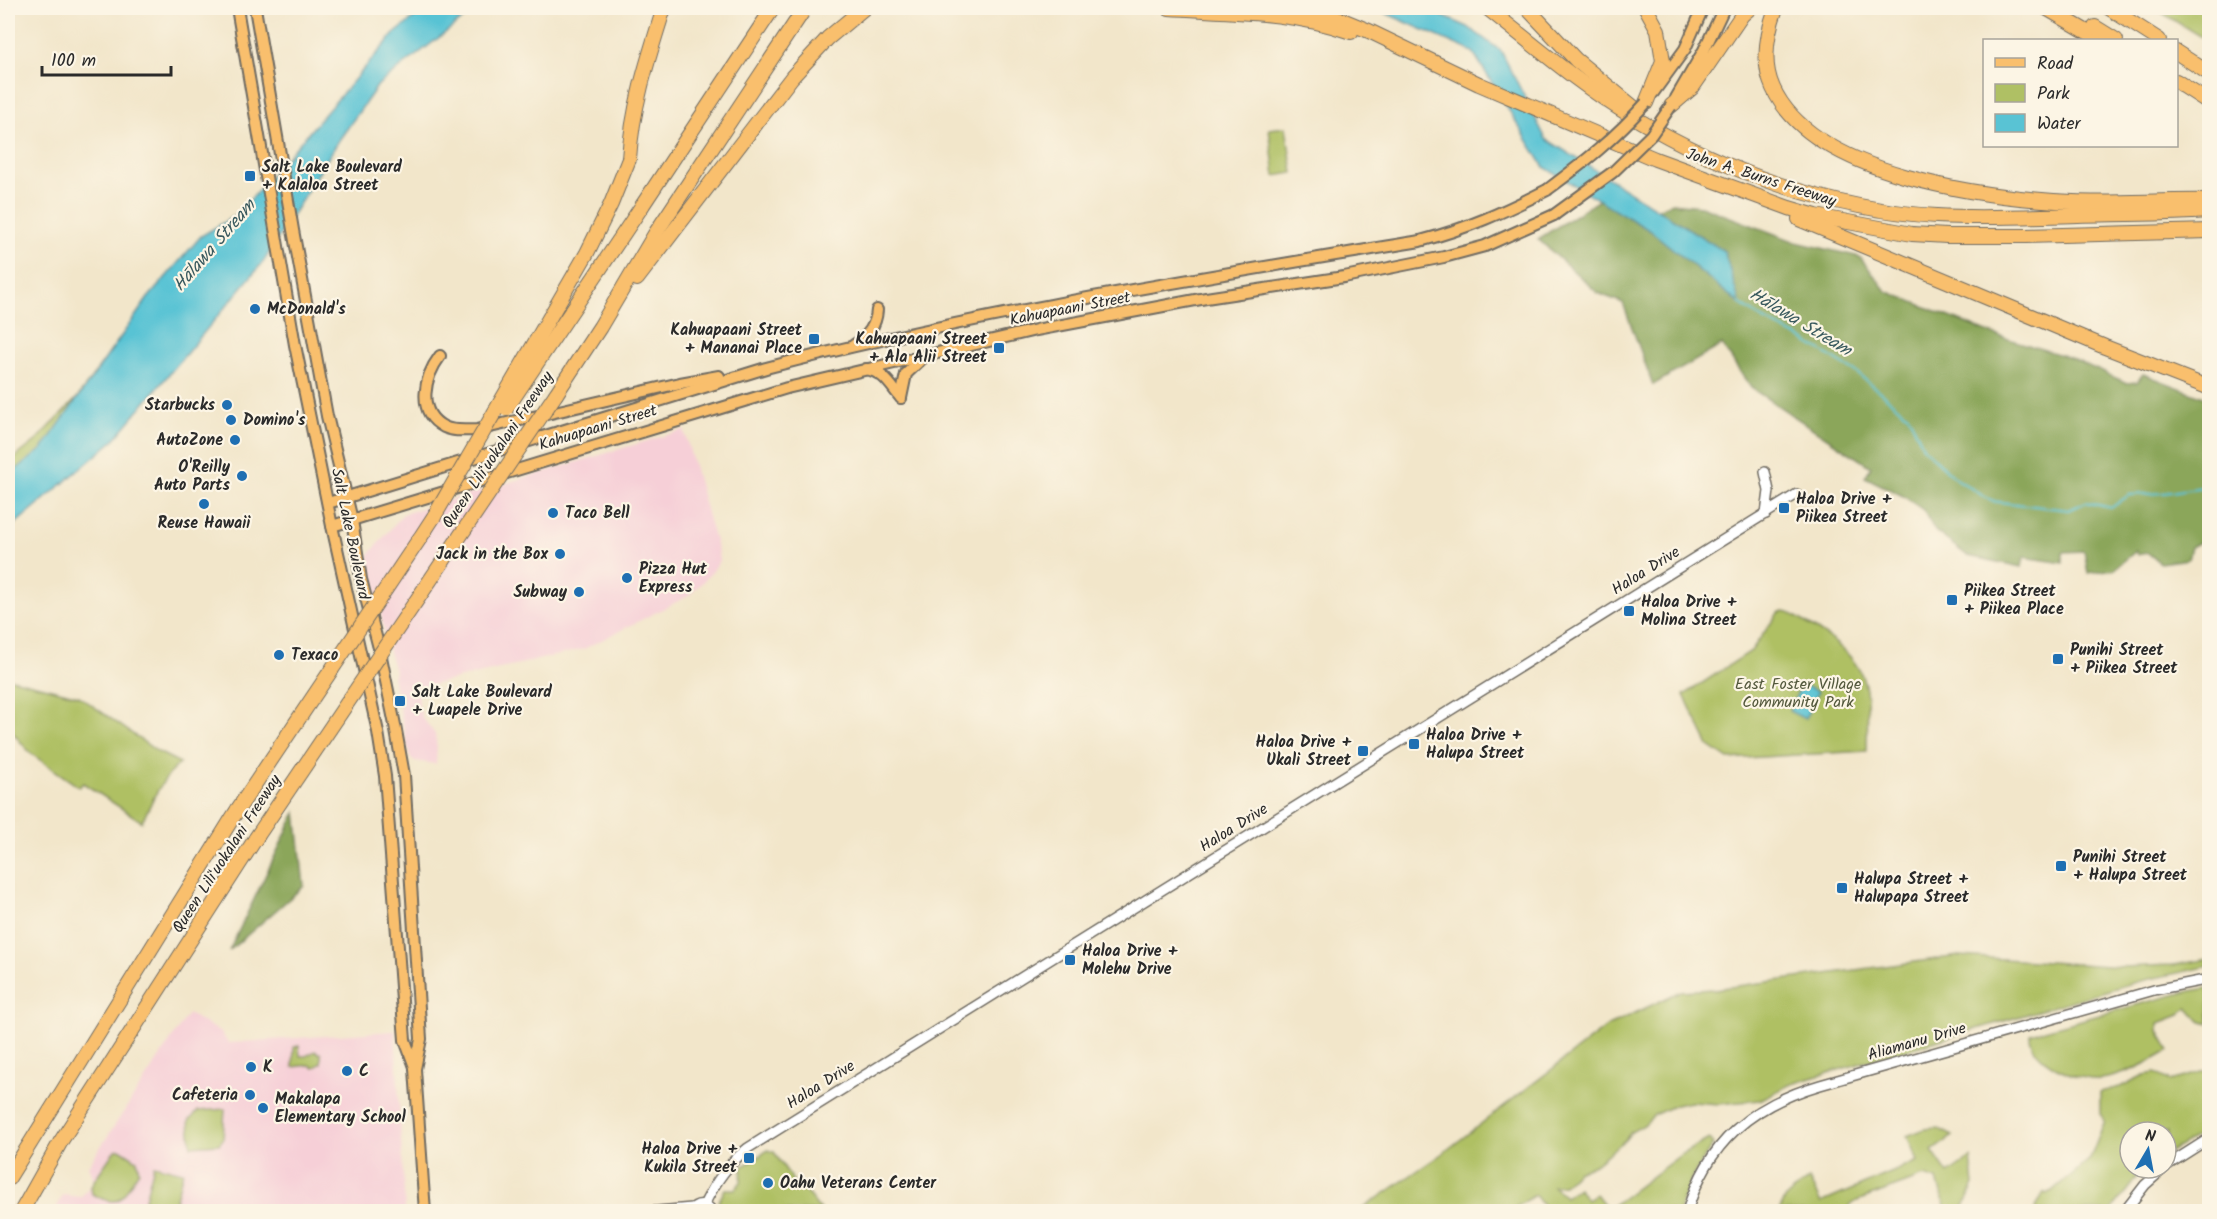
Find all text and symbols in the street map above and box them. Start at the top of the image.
scale bar [42,39,171,77]
legend [1983,39,2178,147]
text: 100 m [51,47,96,76]
text: Road [2037,50,2074,79]
text: Park [2037,80,2070,109]
text: Water [2037,110,2082,139]
street label: John A. Burns Freeway [1682,142,1840,214]
place label: Salt Lake Boulevard + Kalaloa Street [262,155,402,198]
marker: Salt Lake Boulevard + Kalaloa Street [243,169,257,183]
water label: Hālawa Stream [166,192,265,299]
water label: Hālawa Stream [1743,281,1858,366]
street label: Kahuapaani Street [1007,285,1133,333]
place label: McDonald's [267,297,346,322]
marker: McDonald's [248,302,262,316]
place label: Kahuapaani Street + Mananai Place [670,318,803,361]
place label: Kahuapaani Street + Ala Alii Street [855,327,988,370]
marker: Kahuapaani Street + Mananai Place [807,332,821,346]
marker: Kahuapaani Street + Ala Alii Street [992,341,1006,355]
street label: Queen Liliʻuokalani Freeway [436,366,560,534]
place label: Starbucks [145,393,216,418]
marker: Starbucks [220,398,234,412]
street label: Kahuapaani Street [536,398,661,458]
place label: Domino's [243,408,306,433]
marker: Domino's [224,413,238,427]
place label: AutoZone [156,428,223,453]
marker: AutoZone [228,433,242,447]
place label: O'Reilly Auto Parts [154,455,231,498]
street label: Salt Lake Boulevard [324,466,376,603]
marker: O'Reilly Auto Parts [235,469,249,483]
place label: Haloa Drive + Piikea Street [1796,487,1893,530]
marker: Reuse Hawaii [197,497,211,511]
place label: Taco Bell [565,501,630,526]
marker: Haloa Drive + Piikea Street [1777,501,1791,515]
marker: Taco Bell [546,506,560,520]
place label: Reuse Hawaii [157,511,251,536]
street label: Haloa Drive [1607,540,1685,602]
place label: Jack in the Box [436,542,548,567]
marker: Jack in the Box [553,547,567,561]
place label: Pizza Hut Express [639,557,708,600]
marker: Pizza Hut Express [620,571,634,585]
place label: Piikea Street + Piikea Place [1964,579,2064,622]
place label: Subway [513,580,568,605]
marker: Subway [572,585,586,599]
place label: Haloa Drive + Molina Street [1641,590,1738,633]
marker: Piikea Street + Piikea Place [1945,593,1959,607]
marker: Haloa Drive + Molina Street [1622,604,1636,618]
place label: Punihi Street + Piikea Street [2070,638,2178,681]
place label: Texaco [291,643,338,668]
marker: Texaco [272,648,286,662]
marker: Punihi Street + Piikea Street [2051,652,2065,666]
park label: East Foster Village Community Park [1735,672,1861,715]
place label: Salt Lake Boulevard + Luapele Drive [412,680,552,723]
marker: Salt Lake Boulevard + Luapele Drive [393,694,407,708]
place label: Haloa Drive + Halupa Street [1426,723,1525,766]
place label: Haloa Drive + Ukali Street [1256,730,1352,773]
marker: Haloa Drive + Halupa Street [1407,737,1421,751]
marker: Haloa Drive + Ukali Street [1356,744,1370,758]
street label: Queen Liliʻuokalani Freeway [166,769,288,938]
street label: Haloa Drive [1195,797,1273,859]
place label: Punihi Street + Halupa Street [2073,845,2188,888]
marker: Punihi Street + Halupa Street [2054,859,2068,873]
place label: Halupa Street + Halupapa Street [1854,867,1970,910]
marker: Halupa Street + Halupapa Street [1835,881,1849,895]
place label: Haloa Drive + Molehu Drive [1082,939,1179,982]
marker: Haloa Drive + Molehu Drive [1063,953,1077,967]
street label: Aliamanu Drive [1865,1016,1969,1068]
street label: Haloa Drive [782,1054,860,1116]
place label: K [263,1055,273,1080]
place label: C [359,1059,369,1084]
marker: K [244,1060,258,1074]
marker: C [340,1064,354,1078]
place label: Cafeteria [172,1083,238,1108]
place label: Makalapa Elementary School [275,1087,407,1130]
marker: Cafeteria [243,1088,257,1102]
marker: Makalapa Elementary School [256,1101,270,1115]
north arrow [2118,1120,2178,1180]
text: N [2143,1124,2157,1150]
place label: Haloa Drive + Kukila Street [642,1137,738,1180]
marker: Haloa Drive + Kukila Street [742,1151,756,1165]
place label: Oahu Veterans Center [780,1171,937,1196]
marker: Oahu Veterans Center [761,1176,775,1190]

